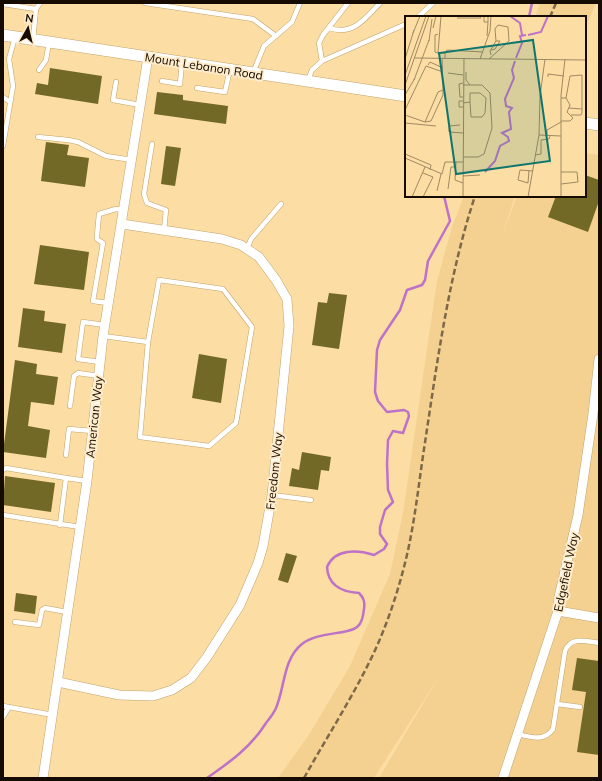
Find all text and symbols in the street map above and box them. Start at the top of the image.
north arrow [8,8,48,48]
text: N [24,11,34,26]
inset map [405,16,586,197]
street label: Mount Lebanon Road [144,49,264,83]
street label: American Way [82,375,106,459]
street label: Freedom Way [262,431,286,511]
street label: Edgefield Way [550,530,582,613]

